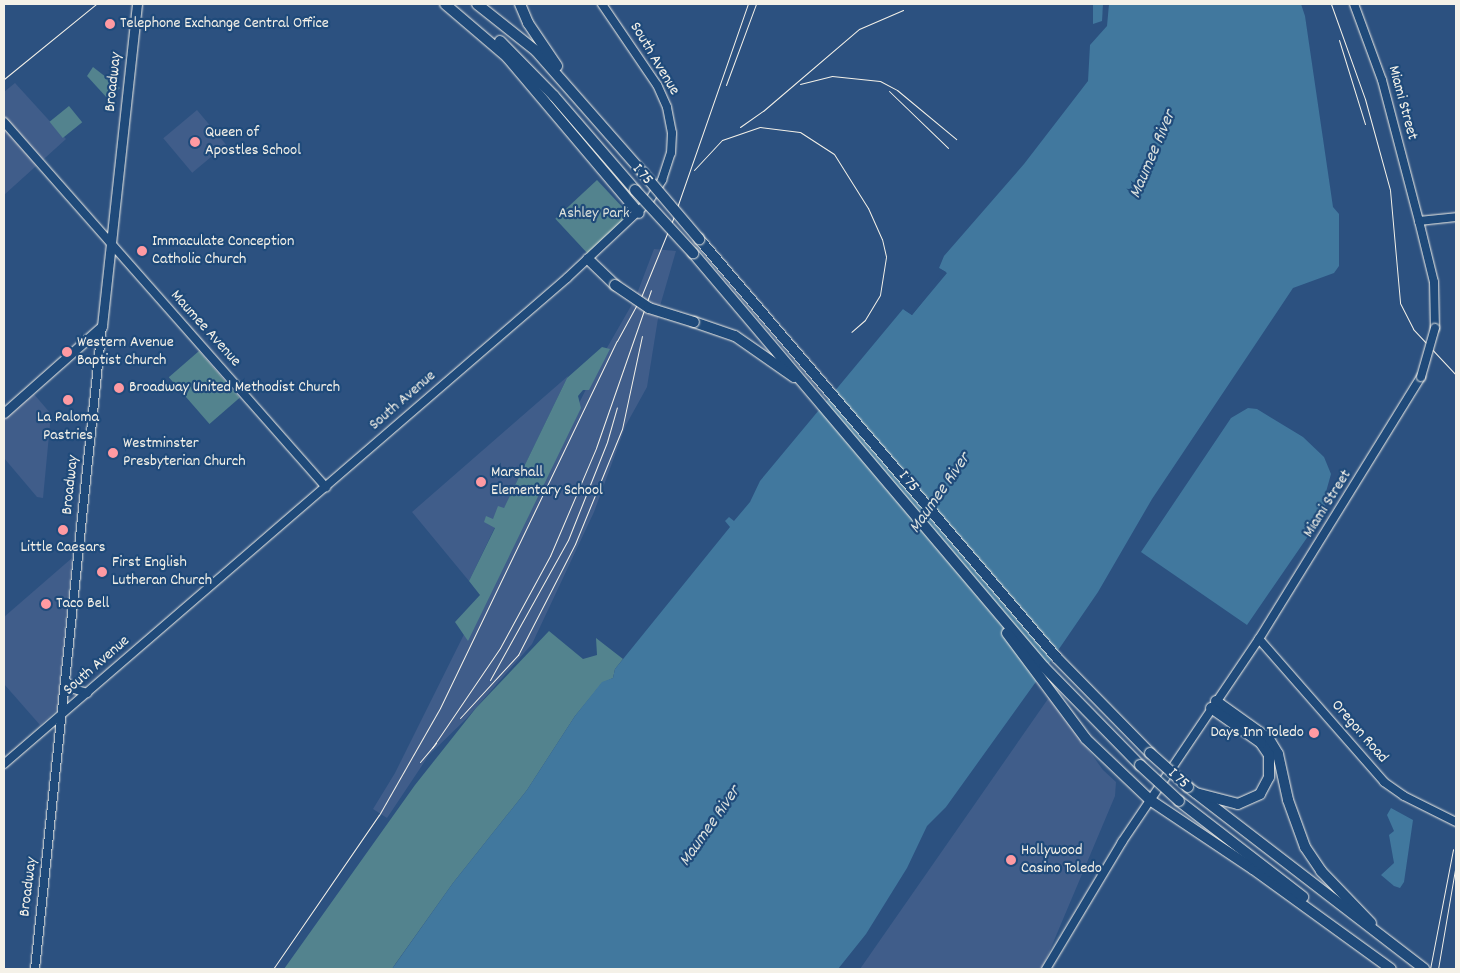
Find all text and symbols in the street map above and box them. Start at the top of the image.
place label: Telephone Exchange Central Office [120,14,329,34]
marker: Telephone Exchange Central Office [104,18,116,30]
street label: South Avenue [625,19,683,99]
street label: Broadway [101,51,127,113]
street label: Miami Street [1383,64,1421,142]
water label: Maumee River [1126,108,1182,202]
place label: Queen of Apostles School [205,123,301,161]
marker: Queen of Apostles School [189,136,201,148]
street label: I 75 [627,160,657,190]
park label: Ashley Park [558,204,630,224]
place label: Immaculate Conception Catholic Church [152,232,294,270]
marker: Immaculate Conception Catholic Church [136,245,148,257]
street label: Maumee Avenue [166,287,244,371]
place label: Western Avenue Baptist Church [77,333,174,371]
marker: Western Avenue Baptist Church [61,346,73,358]
street label: South Avenue [366,367,440,435]
place label: Broadway United Methodist Church [129,378,340,398]
marker: Broadway United Methodist Church [113,382,125,394]
marker: La Paloma Pastries [62,394,74,406]
place label: La Paloma Pastries [37,408,99,446]
place label: Westminster Presbyterian Church [123,434,246,472]
marker: Westminster Presbyterian Church [107,447,119,459]
water label: Maumee River [905,450,977,538]
street label: Broadway [58,454,84,516]
place label: Marshall Elementary School [491,463,603,501]
street label: I 75 [894,467,922,497]
street label: Miami Street [1300,467,1356,541]
marker: Marshall Elementary School [475,476,487,488]
marker: Little Caesars [57,524,69,536]
place label: Little Caesars [20,538,106,558]
place label: First English Lutheran Church [112,553,212,591]
marker: First English Lutheran Church [96,566,108,578]
place label: Taco Bell [56,594,109,614]
marker: Taco Bell [40,598,52,610]
street label: South Avenue [60,632,134,700]
street label: Oregon Road [1326,697,1392,767]
place label: Days Inn Toledo [1210,723,1304,743]
marker: Days Inn Toledo [1308,727,1320,739]
street label: I 75 [1163,764,1193,794]
water label: Maumee River [675,783,747,871]
place label: Hollywood Casino Toledo [1021,841,1102,879]
marker: Hollywood Casino Toledo [1005,854,1017,866]
street label: Broadway [16,856,42,918]

